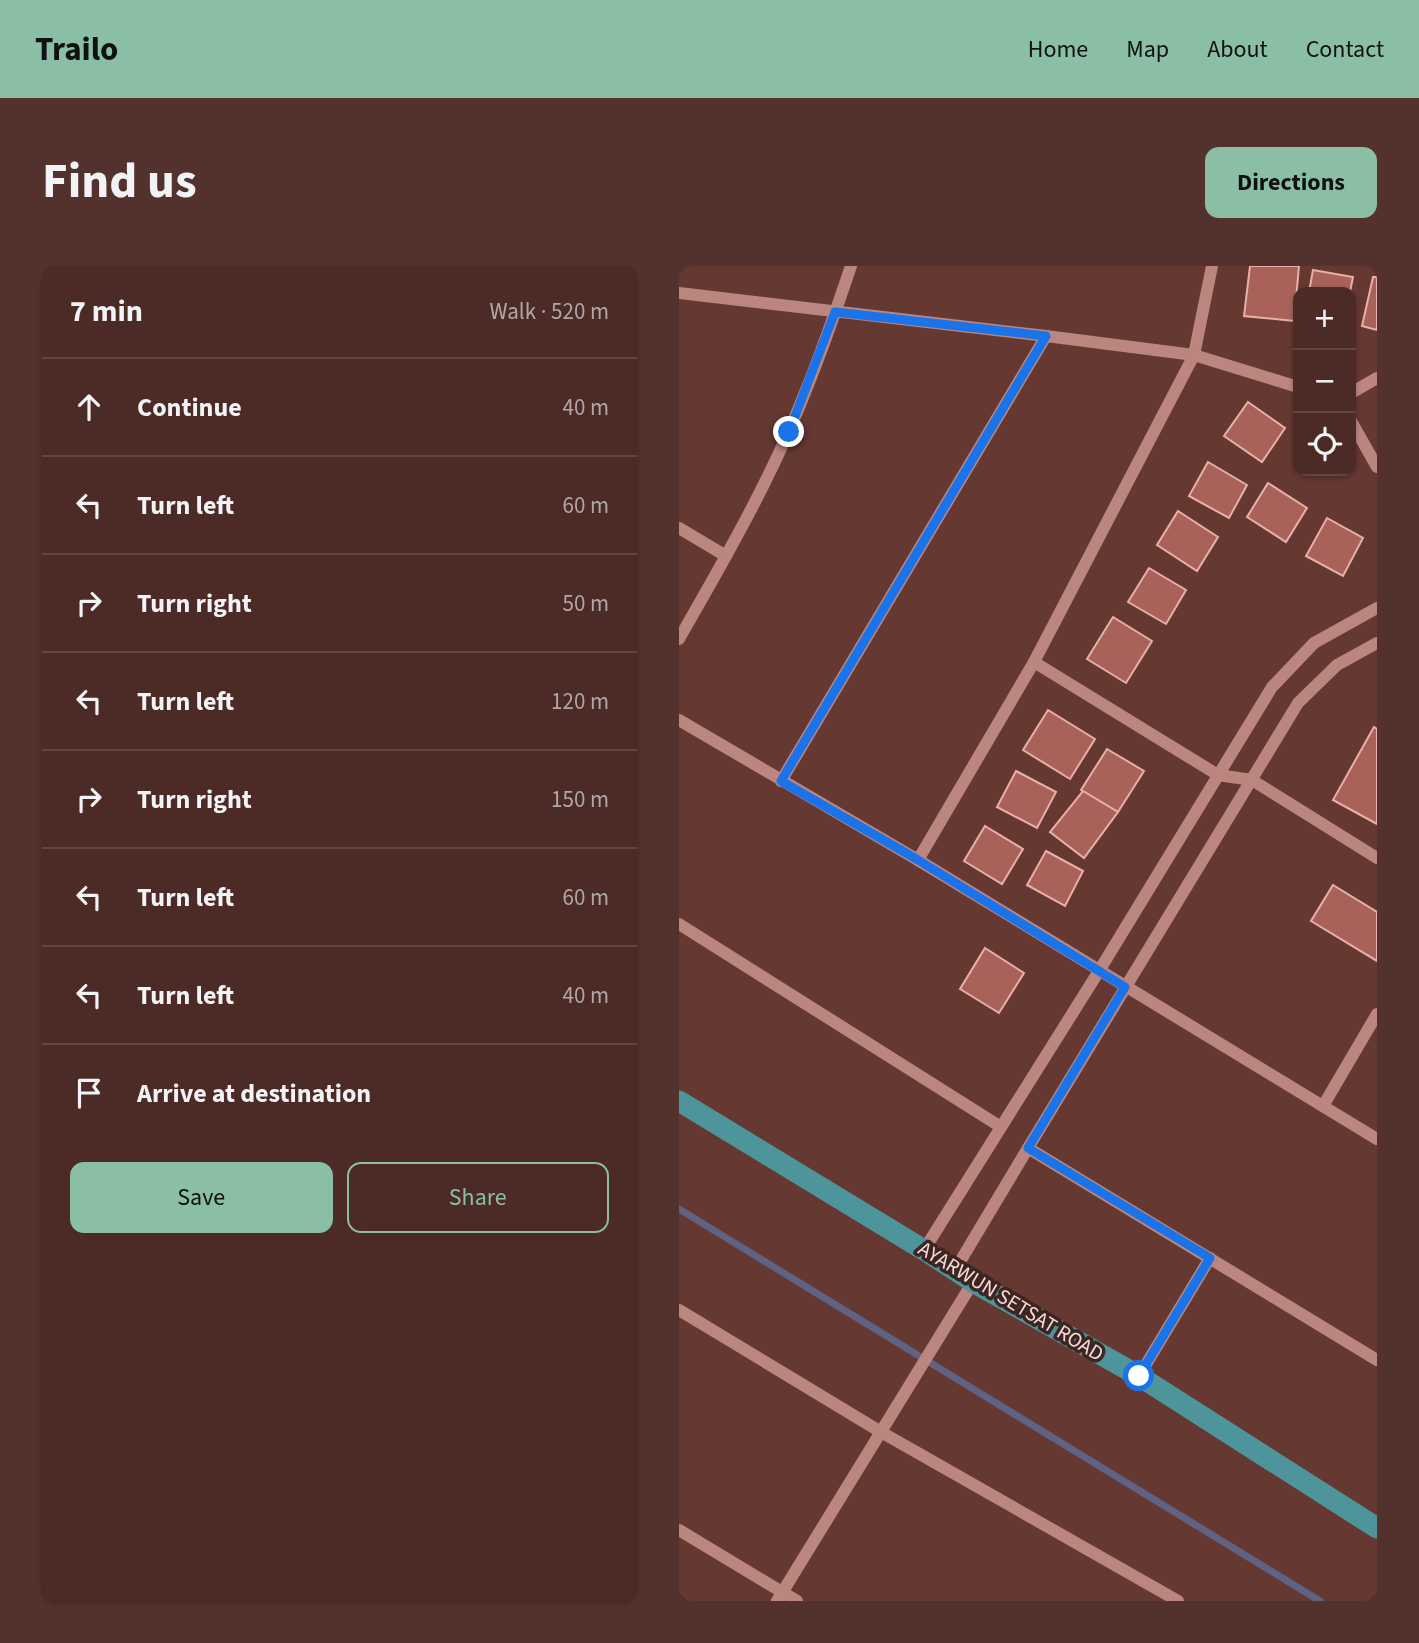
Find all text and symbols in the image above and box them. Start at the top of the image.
text: Trailo [35,26,118,73]
text: Home [1028,32,1088,67]
text: Map [1126,32,1169,67]
text: About [1207,32,1268,67]
text: Contact [1306,32,1384,67]
text: Find us [42,147,197,217]
button: Directions [1205,147,1377,218]
map controls [1293,287,1356,476]
button: + [1293,287,1356,350]
text: 7 min [70,290,143,333]
text: Walk · 520 m [490,295,609,328]
button: − [1293,350,1356,413]
icon: ahead [70,388,108,426]
text: Continue [137,389,242,426]
text: 40 m [562,391,609,424]
button: locate [1293,413,1356,476]
route end [773,416,804,447]
icon: left [70,486,108,524]
text: Turn left [137,487,234,524]
text: 60 m [562,489,609,522]
icon: right [70,584,108,622]
text: Turn right [137,585,252,622]
text: 50 m [562,587,609,620]
icon: left [70,682,108,720]
text: Turn left [137,683,234,720]
text: 120 m [551,685,609,718]
icon: right [70,780,108,818]
text: Turn right [137,781,252,818]
text: 150 m [551,783,609,816]
icon: left [70,878,108,916]
text: Turn left [137,879,234,916]
text: 60 m [562,881,609,914]
icon: left [70,976,108,1014]
text: Turn left [137,977,234,1014]
text: 40 m [562,979,609,1012]
icon: arrive [70,1074,108,1112]
text: Arrive at destination [137,1075,371,1112]
button: Save [70,1162,333,1233]
button: Share [347,1162,609,1233]
street label: AYARWUN SETSAT ROAD [913,1234,1109,1368]
route start [1123,1360,1154,1391]

